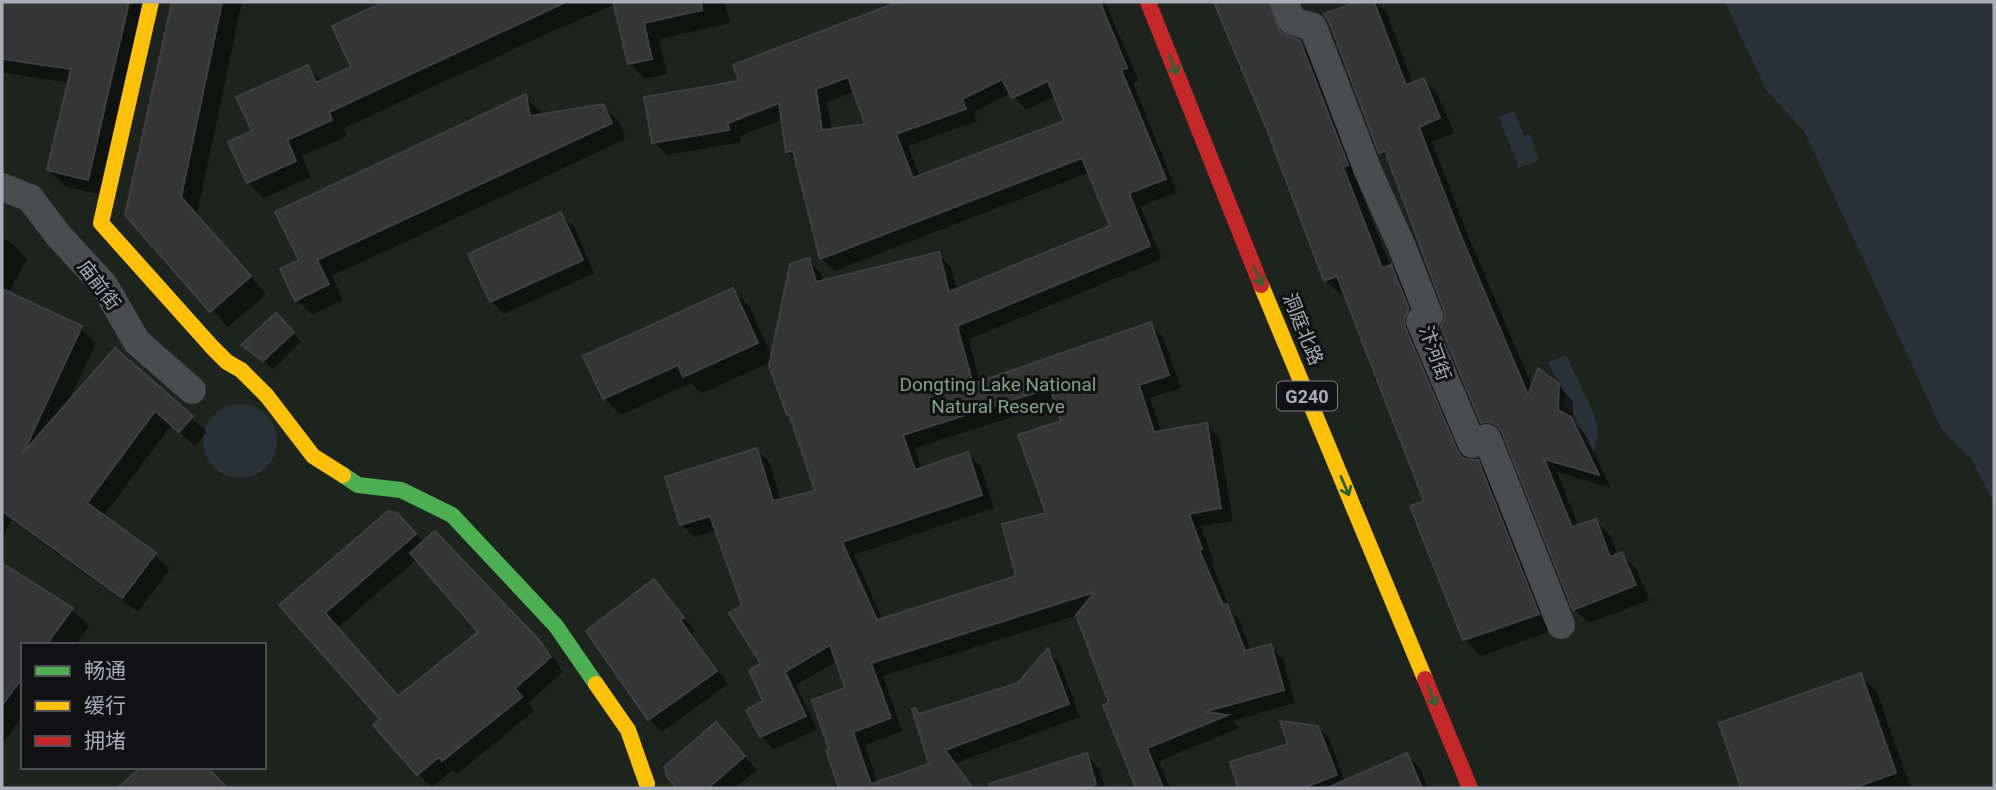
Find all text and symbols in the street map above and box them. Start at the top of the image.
one-way arrow [1167,54,1180,75]
street label: 庙前街 [73,255,125,315]
one-way arrow [1252,265,1265,286]
street label: 洞庭北路 [1278,289,1328,369]
street label: 汴河街 [1414,322,1456,384]
park label: Dongting Lake National Natural Reserve [900,373,1097,418]
road number: G240 [1277,382,1337,410]
one-way arrow [1339,475,1352,497]
legend [21,643,266,769]
text: 畅通 [84,659,126,683]
one-way arrow [1426,685,1439,707]
text: 缓行 [84,694,126,718]
text: 拥堵 [84,729,126,753]

